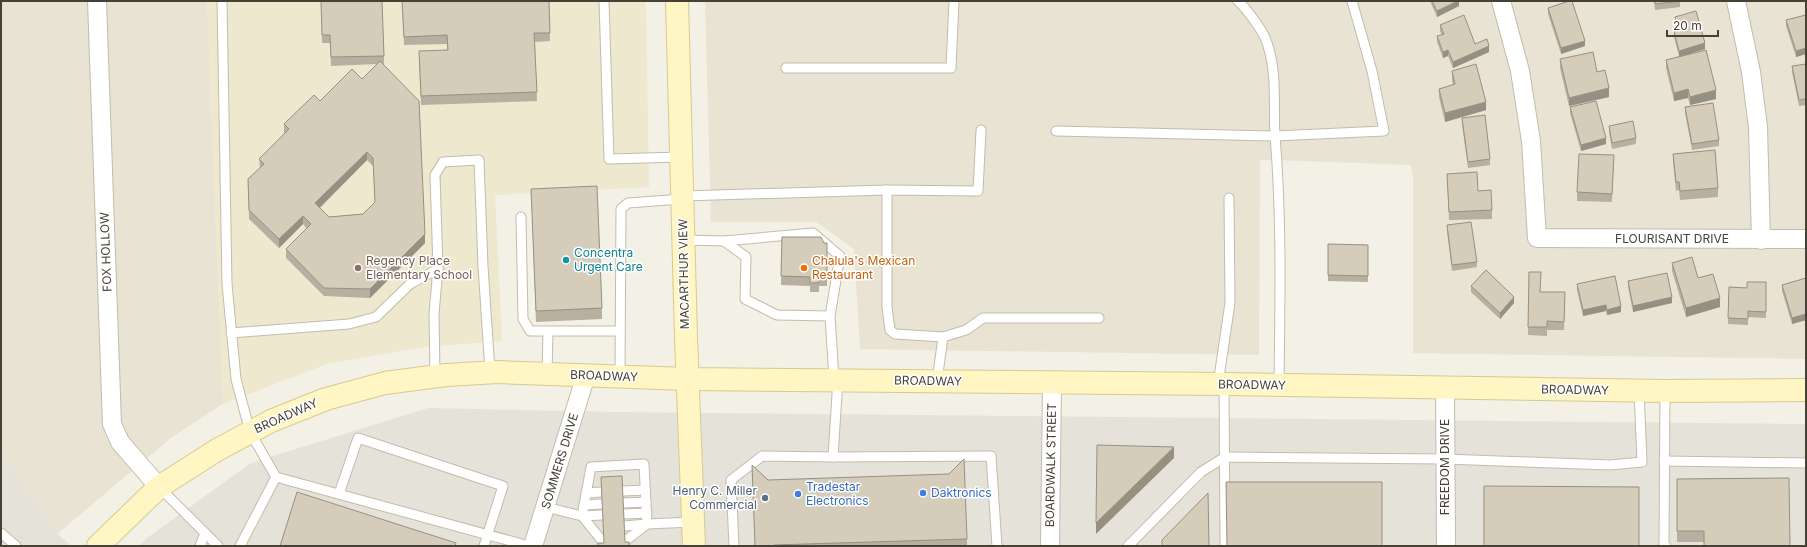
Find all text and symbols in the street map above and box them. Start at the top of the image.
scale bar [1667,12,1718,38]
text: 20 m [1673,18,1702,33]
street label: FOX HOLLOW [97,212,114,292]
street label: MACARTHUR VIEW [675,218,692,329]
street label: FLOURISANT DRIVE [1615,231,1729,246]
place label: Concentra Urgent Care [574,245,643,274]
place label: Regency Place Elementary School [366,253,472,282]
place label: Chalula's Mexican Restaurant [812,253,915,282]
marker: Concentra Urgent Care [561,255,571,265]
marker: Regency Place Elementary School [353,263,363,273]
marker: Chalula's Mexican Restaurant [799,263,809,273]
street label: BROADWAY [570,367,638,384]
street label: BROADWAY [894,372,962,389]
street label: BROADWAY [1218,376,1286,393]
street label: BROADWAY [1541,381,1609,398]
street label: BROADWAY [252,395,320,436]
street label: BOARDWALK STREET [1042,402,1059,527]
street label: SOMMERS DRIVE [538,411,581,511]
street label: FREEDOM DRIVE [1437,419,1452,515]
place label: Tradestar Electronics [806,479,869,508]
place label: Henry C. Miller Commercial [673,483,757,512]
place label: Daktronics [931,485,992,500]
marker: Daktronics [918,488,928,498]
marker: Tradestar Electronics [793,489,803,499]
marker: Henry C. Miller Commercial [760,493,770,503]

